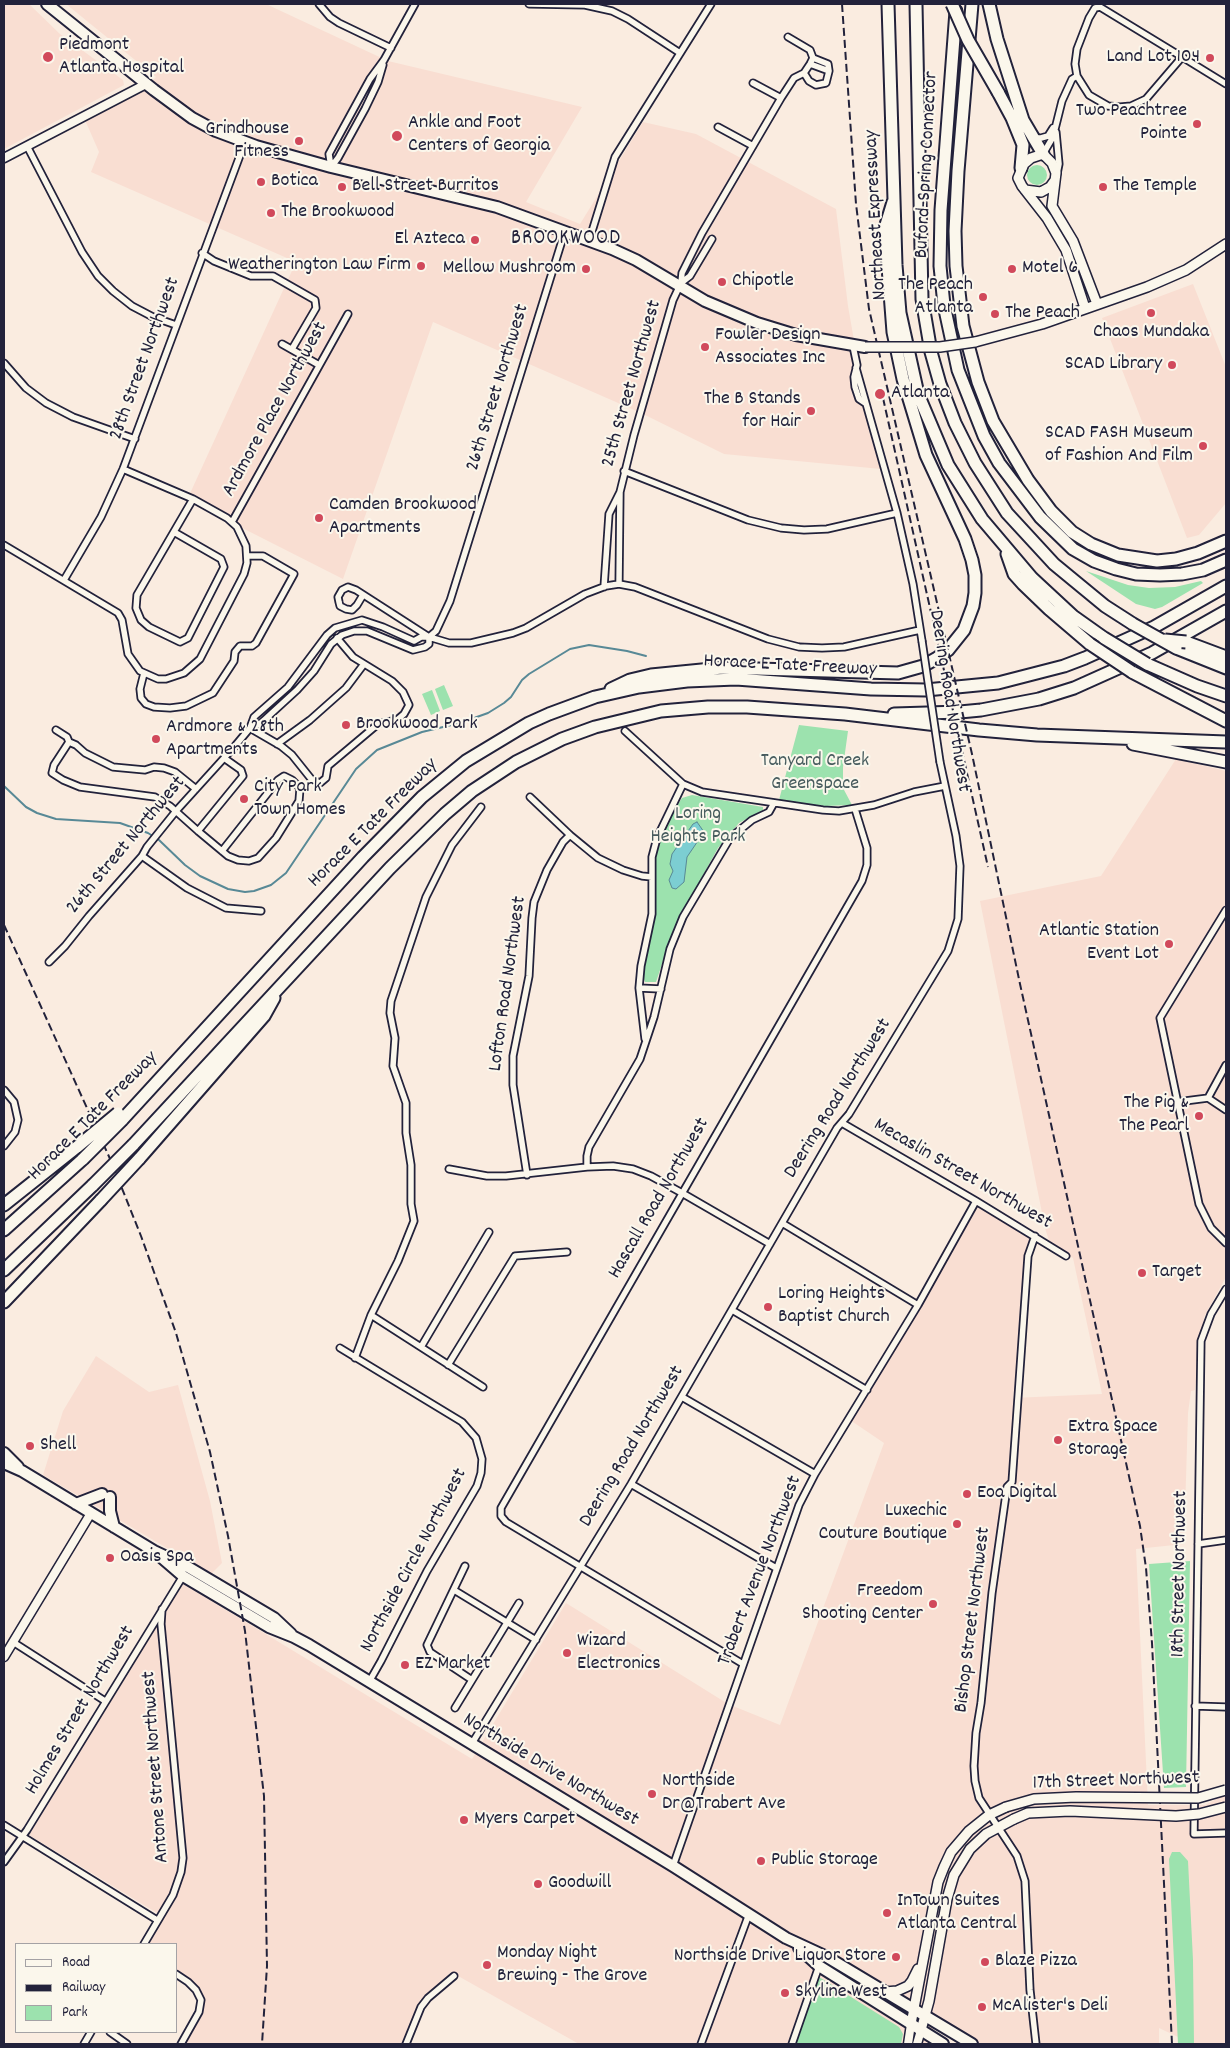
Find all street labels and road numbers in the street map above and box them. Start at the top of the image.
street label: Buford-Spring Connector [911,71,945,259]
street label: Northeast Expressway [861,129,893,301]
street label: 28th Street Northwest [105,274,187,444]
street label: 25th Street Northwest [598,298,668,470]
street label: 26th Street Northwest [462,302,536,474]
street label: Ardmore Place Northwest [218,318,334,502]
street label: Deering Road Northwest [922,608,974,794]
street label: Horace E Tate Freeway [703,650,877,684]
street label: Horace E Tate Freeway [304,754,444,894]
street label: 26th Street Northwest [62,772,192,920]
street label: Lofton Road Northwest [485,895,533,1073]
street label: Deering Road Northwest [780,1015,898,1183]
street label: Horace E Tate Freeway [24,1047,164,1187]
street label: Hascall Road Northwest [604,1114,716,1284]
street label: Mecaslin Street Northwest [869,1114,1055,1236]
street label: Deering Road Northwest [575,1362,691,1532]
street label: Northside Circle Northwest [356,1465,474,1657]
street label: Trabert Avenue Northwest [714,1473,808,1669]
street label: 18th Street Northwest [1168,1490,1194,1658]
street label: Bishop Street Northwest [951,1526,997,1714]
street label: Holmes Street Northwest [21,1622,141,1800]
street label: Antone Street Northwest [138,1670,176,1864]
street label: Northside Drive Northwest [458,1709,642,1833]
street label: 17th Street Northwest [1032,1767,1200,1797]

